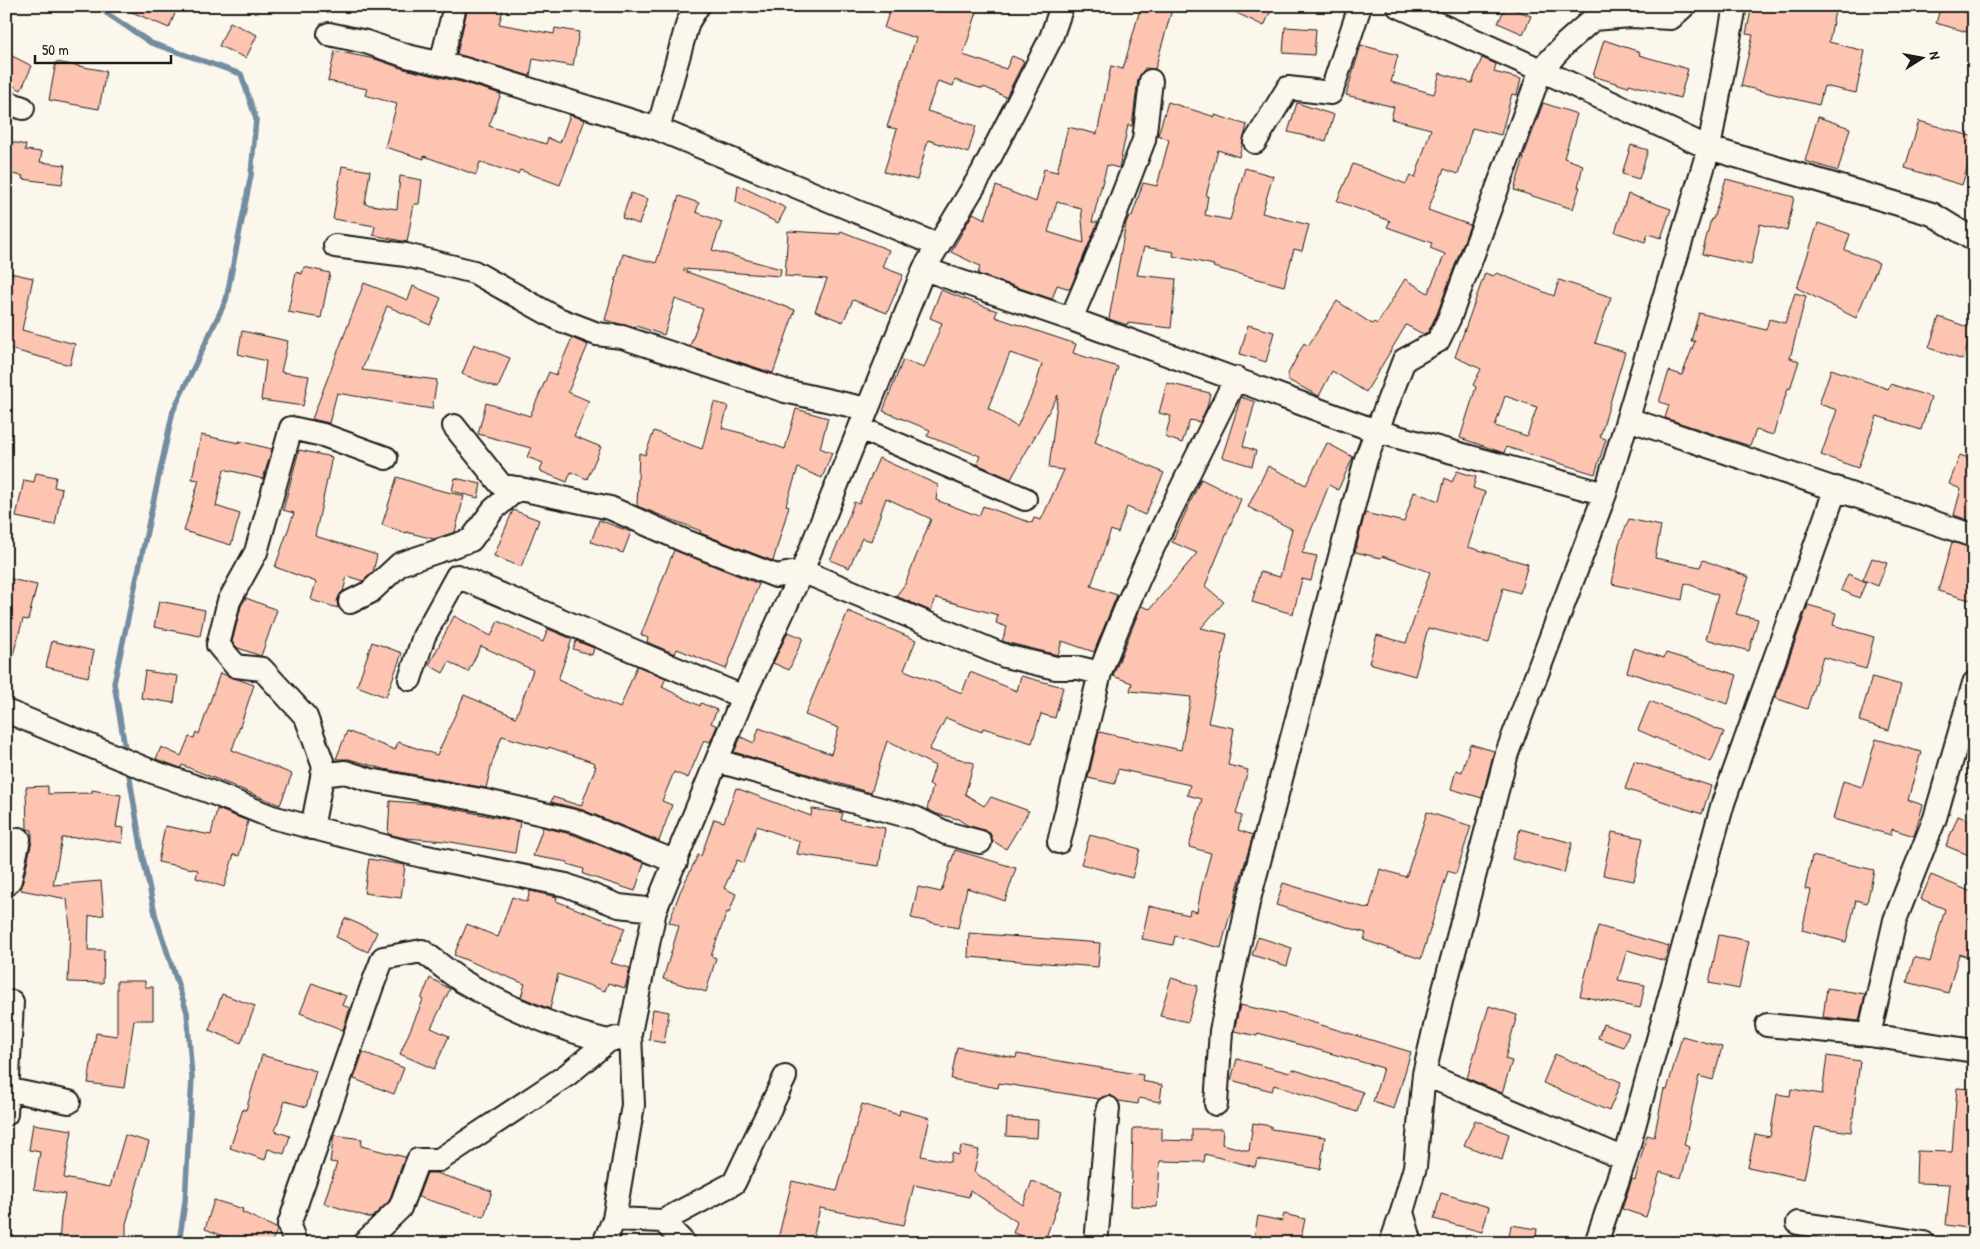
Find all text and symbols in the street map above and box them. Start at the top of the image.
scale bar [35,32,171,64]
north arrow [1898,32,1948,82]
text: 50 m [42,39,69,60]
text: N [1925,50,1945,61]

